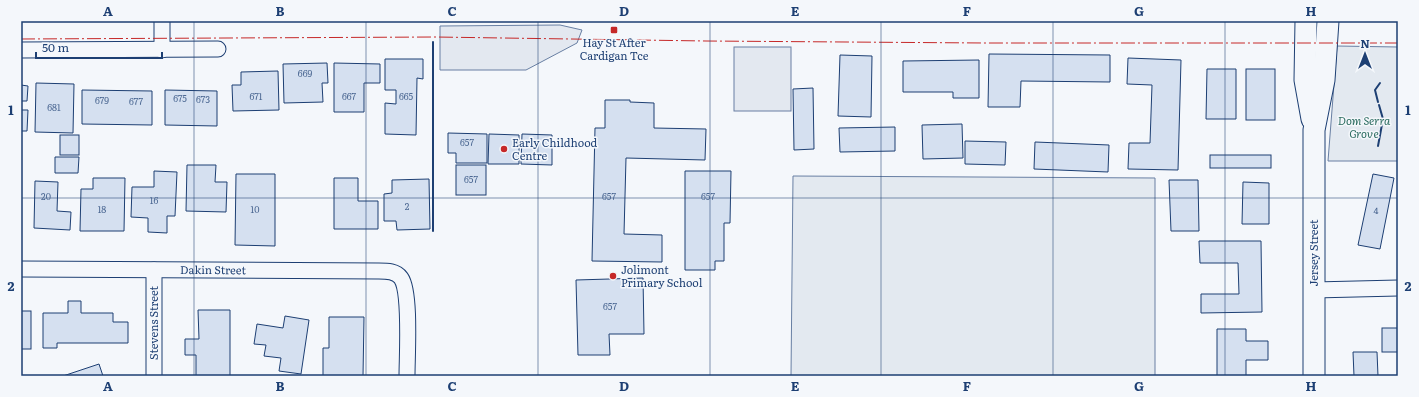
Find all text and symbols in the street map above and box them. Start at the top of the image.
text: A [103,1,113,20]
text: B [276,1,285,20]
text: C [447,1,457,20]
text: D [619,1,629,20]
text: E [791,1,800,20]
text: F [963,1,971,20]
text: G [1134,1,1144,20]
text: H [1306,1,1317,20]
marker: Hay St After Cardigan Tce [609,25,619,35]
scale bar [36,34,162,60]
place label: Hay St After Cardigan Tce [580,34,649,63]
north arrow [1345,34,1385,74]
text: N [1360,35,1370,51]
text: 50 m [42,38,69,56]
house number: 669 [298,66,312,80]
house number: 671 [249,89,263,103]
house number: 667 [342,89,357,103]
house number: 665 [399,89,414,103]
house number: 675 [173,91,187,105]
house number: 673 [196,92,210,106]
house number: 679 [95,93,109,107]
house number: 677 [129,94,143,108]
text: 1 [8,100,14,119]
house number: 681 [47,100,61,114]
text: 1 [1405,100,1411,119]
park label: Dom Serra Grove [1338,112,1391,141]
place label: Early Childhood Centre [512,134,598,163]
house number: 657 [460,135,474,149]
marker: Early Childhood Centre [499,144,509,154]
house number: 657 [464,172,478,186]
house number: 20 [41,189,51,203]
house number: 657 [602,189,616,203]
house number: 657 [701,189,715,203]
house number: 16 [150,193,158,207]
house number: 2 [405,199,410,213]
house number: 18 [98,202,106,216]
house number: 10 [251,202,259,216]
house number: 4 [1374,203,1379,217]
street label: Jersey Street [1305,219,1321,287]
street label: Dakin Street [180,261,246,277]
place label: Jolimont Primary School [621,261,703,290]
marker: Jolimont Primary School [608,271,618,281]
text: 2 [8,276,15,295]
text: 2 [1405,276,1412,295]
street label: Stevens Street [145,285,161,360]
house number: 657 [603,299,617,313]
text: A [103,376,113,395]
text: B [276,376,285,395]
text: C [447,376,457,395]
text: D [619,376,629,395]
text: E [791,376,800,395]
text: F [963,376,971,395]
text: G [1134,376,1144,395]
text: H [1306,376,1317,395]

